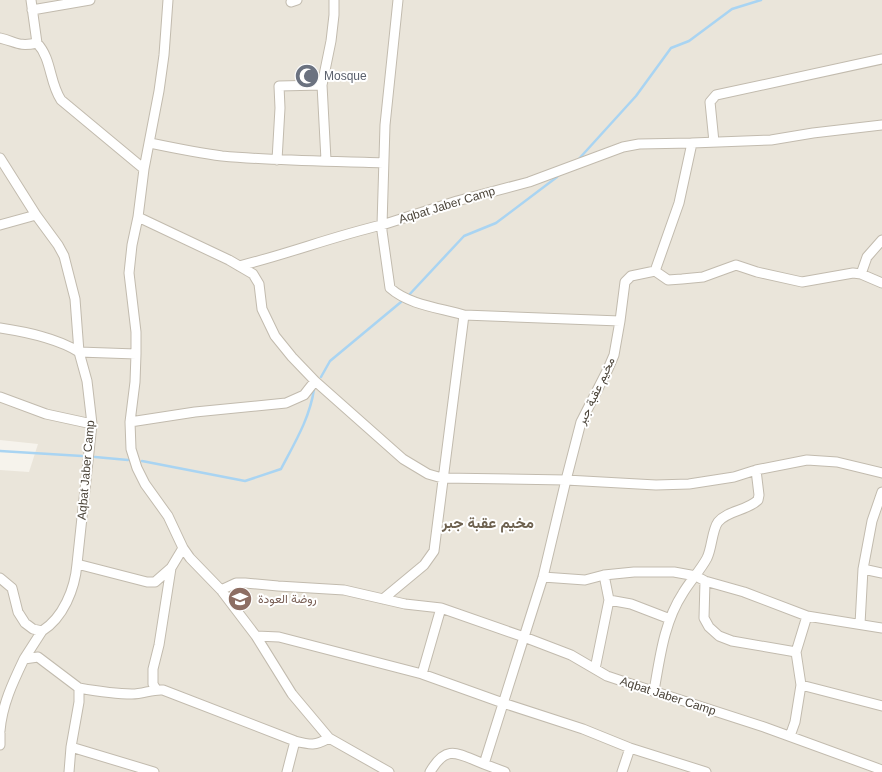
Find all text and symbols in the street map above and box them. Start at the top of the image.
mosque icon: Mosque [294,63,320,89]
place label: Mosque [324,69,367,83]
street label: Aqbat Jaber Camp [397,184,497,226]
street label: مخيم عقبة جبر [574,355,619,428]
street label: Aqbat Jaber Camp [75,419,97,520]
district label: مخيم عقبة جبر [441,514,534,533]
school or university icon: روضة العودة [227,586,253,612]
place label: روضة العودة [258,592,317,607]
street label: Aqbat Jaber Camp [618,674,718,718]

